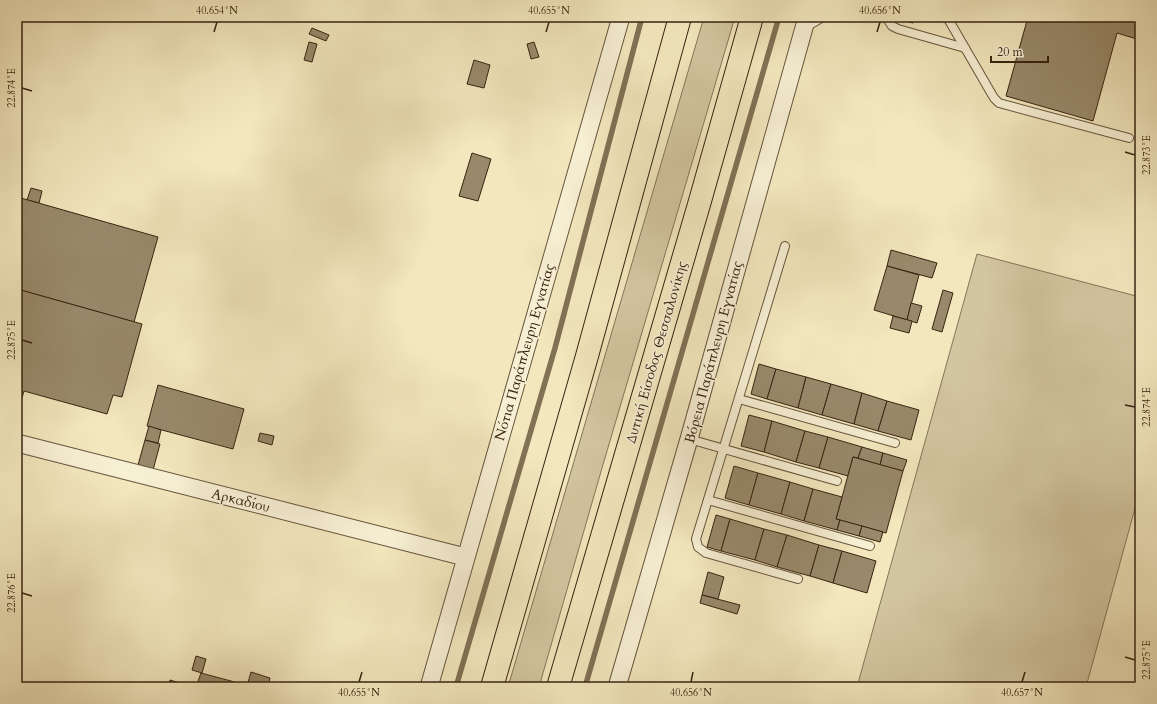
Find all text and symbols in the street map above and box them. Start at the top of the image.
text: 40.654°N [196,4,238,18]
text: 40.655°N [528,4,570,18]
text: 40.656°N [859,4,901,18]
scale bar [991,38,1048,64]
text: 20 m [997,44,1024,60]
text: 22.874°E [5,68,19,108]
text: 22.873°E [1140,135,1154,175]
street label: Δυτική Είσοδος Θεσσαλονίκης [621,259,692,445]
street label: Βόρεια Παράπλευρη Εγνατίας [680,259,747,445]
street label: Νότια Παράπλευρη Εγνατίας [490,261,559,443]
text: 22.875°E [5,320,19,360]
text: 22.874°E [1140,387,1154,427]
street label: Αρκαδίου [210,484,272,517]
text: 22.876°E [5,573,19,613]
text: 22.875°E [1140,640,1154,680]
text: 40.655°N [338,686,380,700]
text: 40.656°N [670,686,712,700]
text: 40.657°N [1001,686,1043,700]

